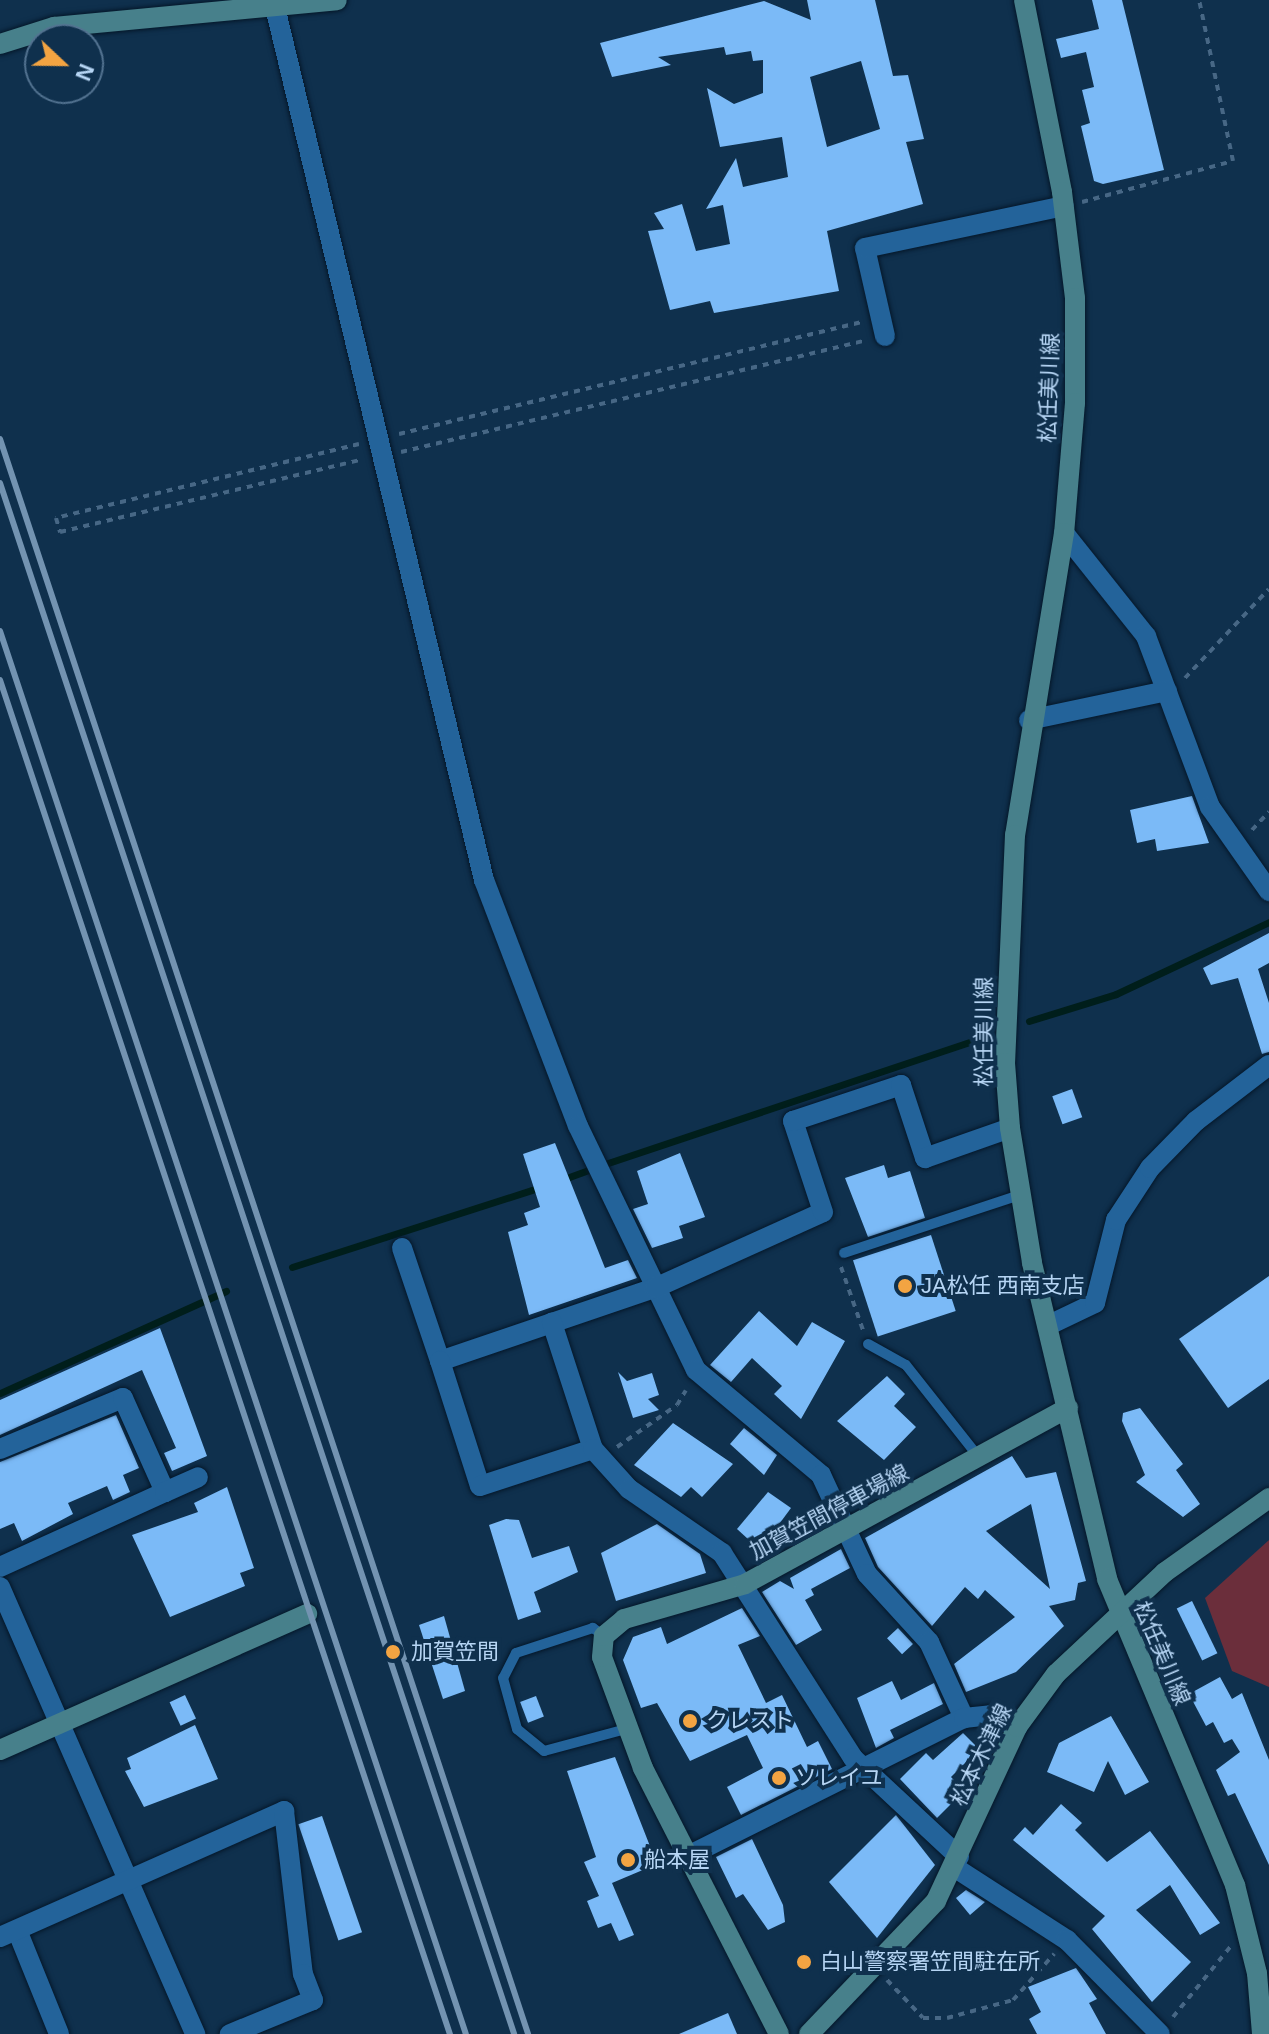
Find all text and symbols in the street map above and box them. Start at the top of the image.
north arrow [24,24,104,104]
text: N [70,60,99,84]
street label: 松任美川線 [1034,333,1064,443]
street label: 松任美川線 [971,977,997,1087]
place label: JA松任 西南支店 [921,1273,1085,1299]
marker: JA松任 西南支店 [896,1277,914,1295]
street label: 加賀笠間停車場線 [745,1459,913,1565]
street label: 松任美川線 [1128,1597,1196,1709]
place label: 加賀笠間 [411,1639,499,1665]
marker: 加賀笠間 [382,1641,404,1663]
street label: 松本木津線 [945,1700,1017,1810]
place label: クレスト [706,1708,794,1734]
marker: クレスト [681,1712,699,1730]
place label: ソレイユ [795,1765,883,1791]
marker: ソレイユ [770,1769,788,1787]
place label: 船本屋 [644,1847,710,1873]
marker: 船本屋 [619,1851,637,1869]
place label: 白山警察署笠間駐在所 [820,1949,1040,1975]
marker: 白山警察署笠間駐在所 [795,1953,813,1971]

